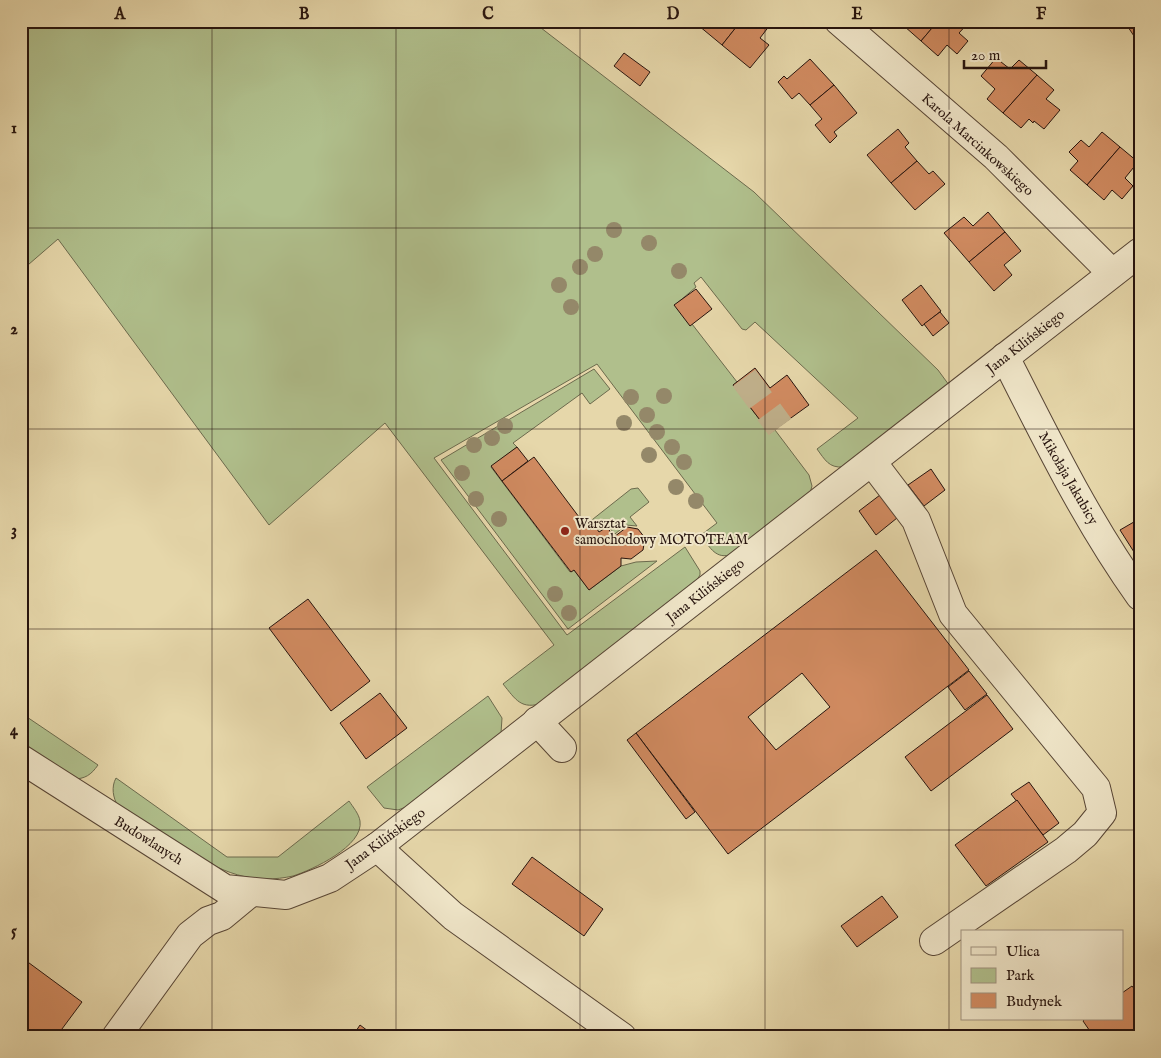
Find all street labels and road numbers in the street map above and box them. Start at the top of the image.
street label: Karola Marcinkowskiego [917,90,1038,200]
street label: Jana Kilińskiego [981,305,1069,379]
street label: Mikołaja Jakubicy [1034,429,1102,528]
street label: Jana Kilińskiego [661,554,749,628]
street label: Jana Kilińskiego [340,803,429,875]
street label: Budowlanych [111,813,187,869]

